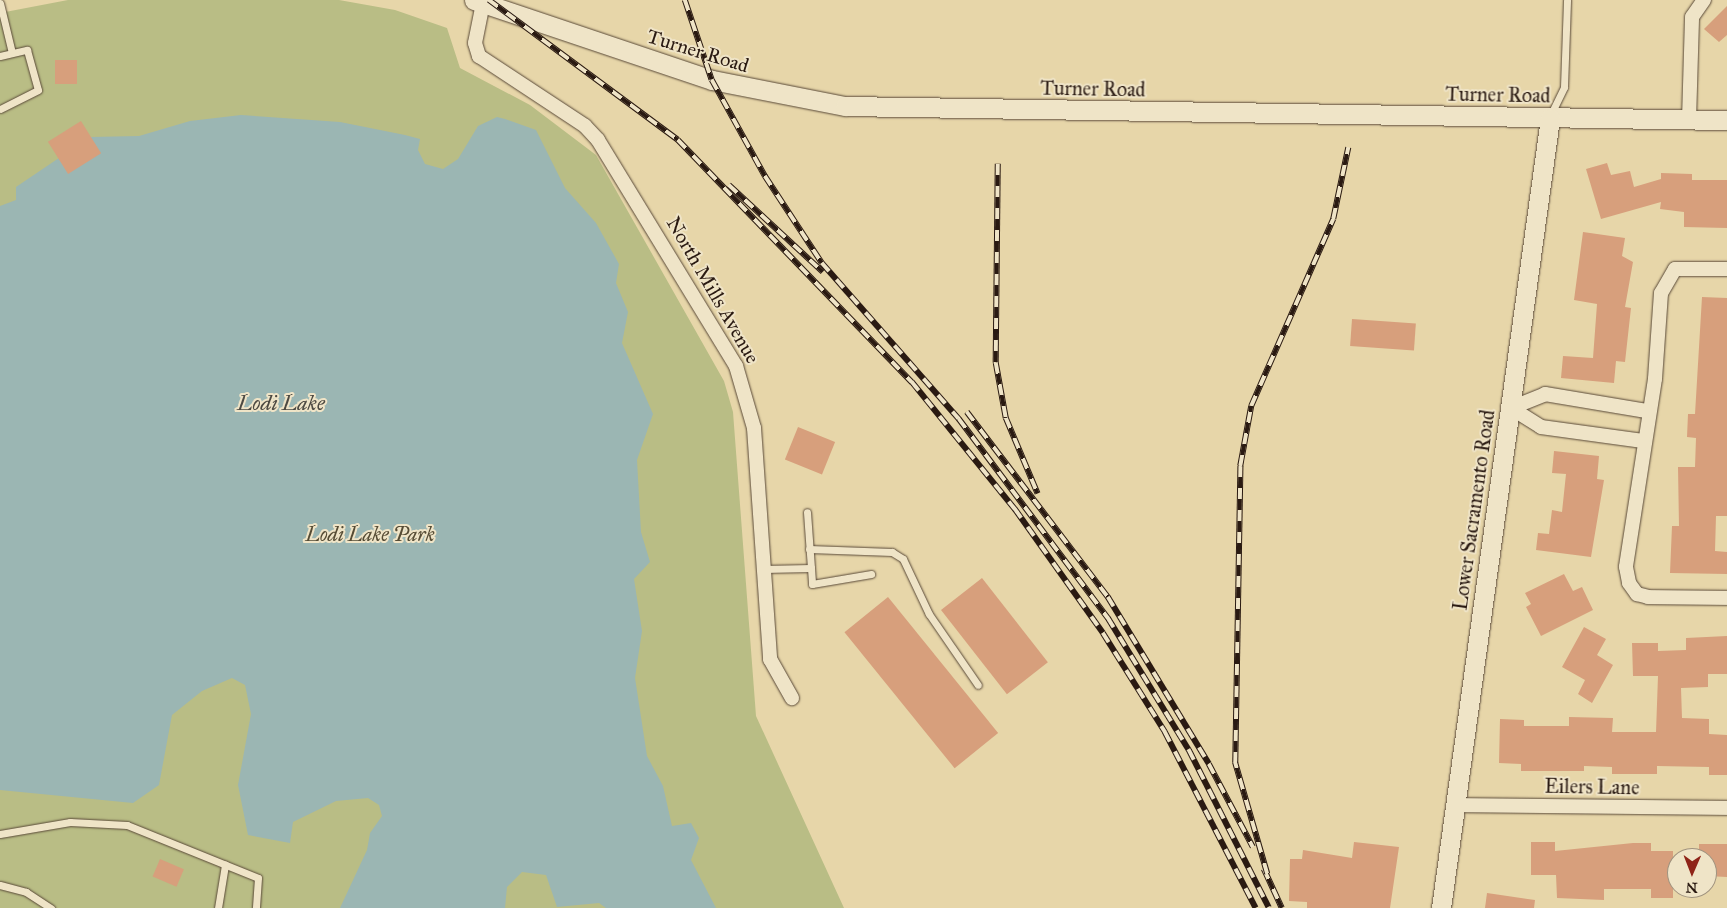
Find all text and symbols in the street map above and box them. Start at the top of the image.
street label: Turner Road [644,24,752,78]
street label: Turner Road [1040,76,1146,102]
street label: Turner Road [1445,82,1551,108]
street label: North Mills Avenue [661,212,765,368]
water label: Lodi Lake [237,390,325,416]
street label: Lower Sacramento Road [1448,408,1500,612]
park label: Lodi Lake Park [305,522,435,546]
street label: Eilers Lane [1544,774,1640,800]
north arrow [1667,848,1717,898]
text: N [1686,879,1698,896]

